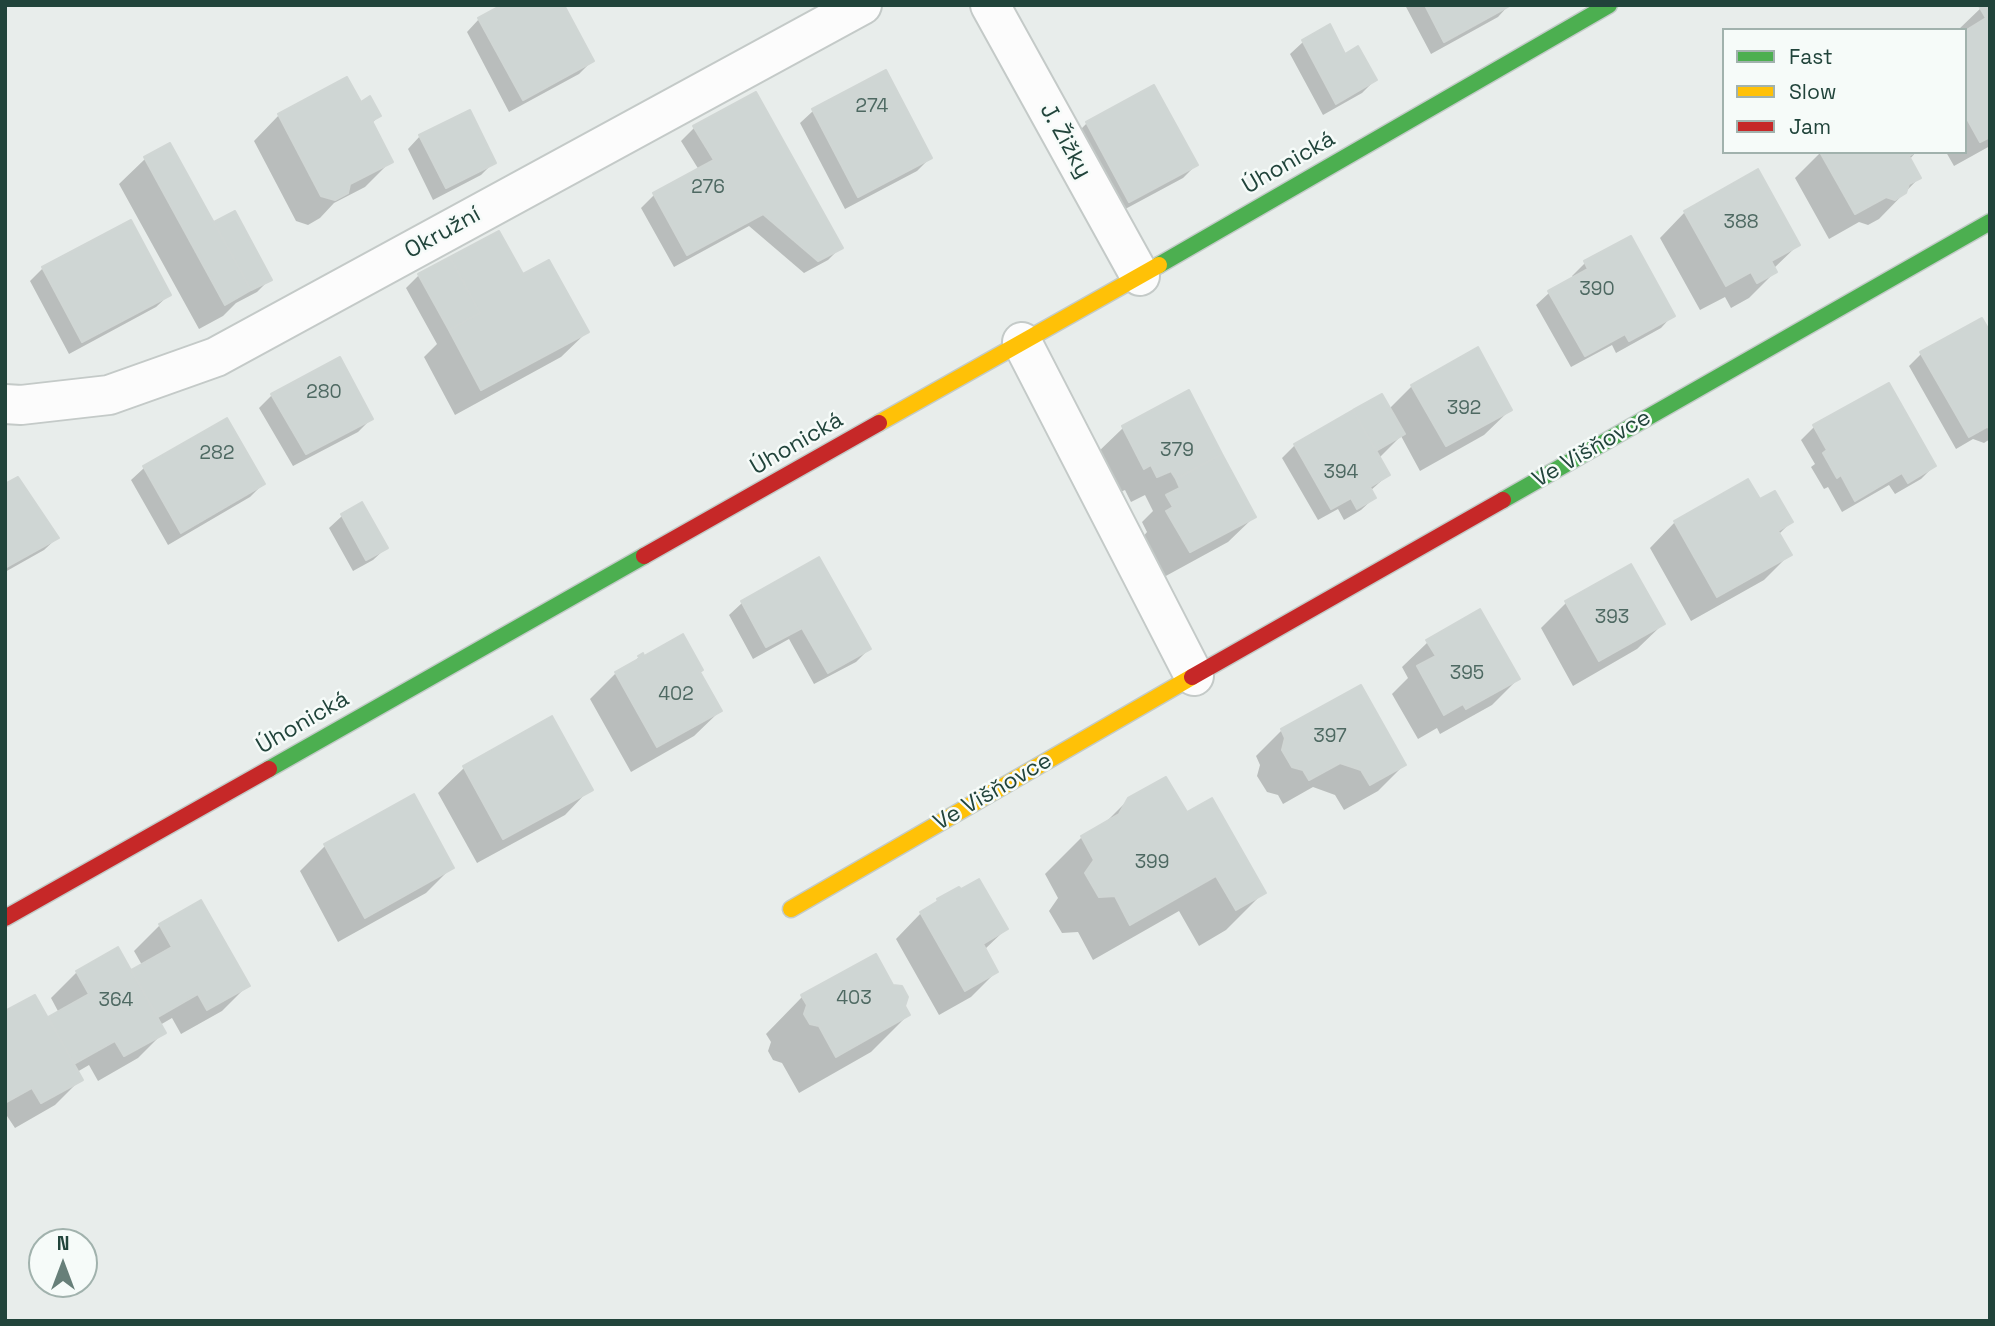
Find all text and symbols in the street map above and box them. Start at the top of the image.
legend [1722,28,1967,154]
text: Fast [1789,43,1833,70]
text: Slow [1789,78,1837,105]
house number: 274 [856,96,888,118]
street label: J. Žižky [1033,99,1097,183]
text: Jam [1789,113,1831,140]
street label: Úhonická [1238,125,1340,201]
house number: 276 [691,177,725,199]
street label: Okružní [400,201,486,265]
house number: 388 [1723,212,1759,234]
house number: 390 [1579,279,1615,301]
house number: 280 [306,382,342,404]
house number: 392 [1447,398,1481,420]
street label: Ve Višňovce [1528,404,1656,494]
street label: Úhonická [746,406,848,482]
house number: 379 [1160,440,1194,462]
house number: 282 [200,443,234,465]
house number: 394 [1324,462,1358,484]
house number: 393 [1595,607,1629,629]
house number: 395 [1450,663,1484,685]
house number: 402 [658,684,694,706]
street label: Úhonická [252,685,354,761]
house number: 397 [1313,726,1347,748]
street label: Ve Višňovce [929,747,1057,837]
house number: 399 [1135,852,1169,874]
house number: 403 [836,988,872,1010]
house number: 364 [99,990,133,1012]
north arrow [28,1228,98,1298]
text: N [57,1231,69,1256]

